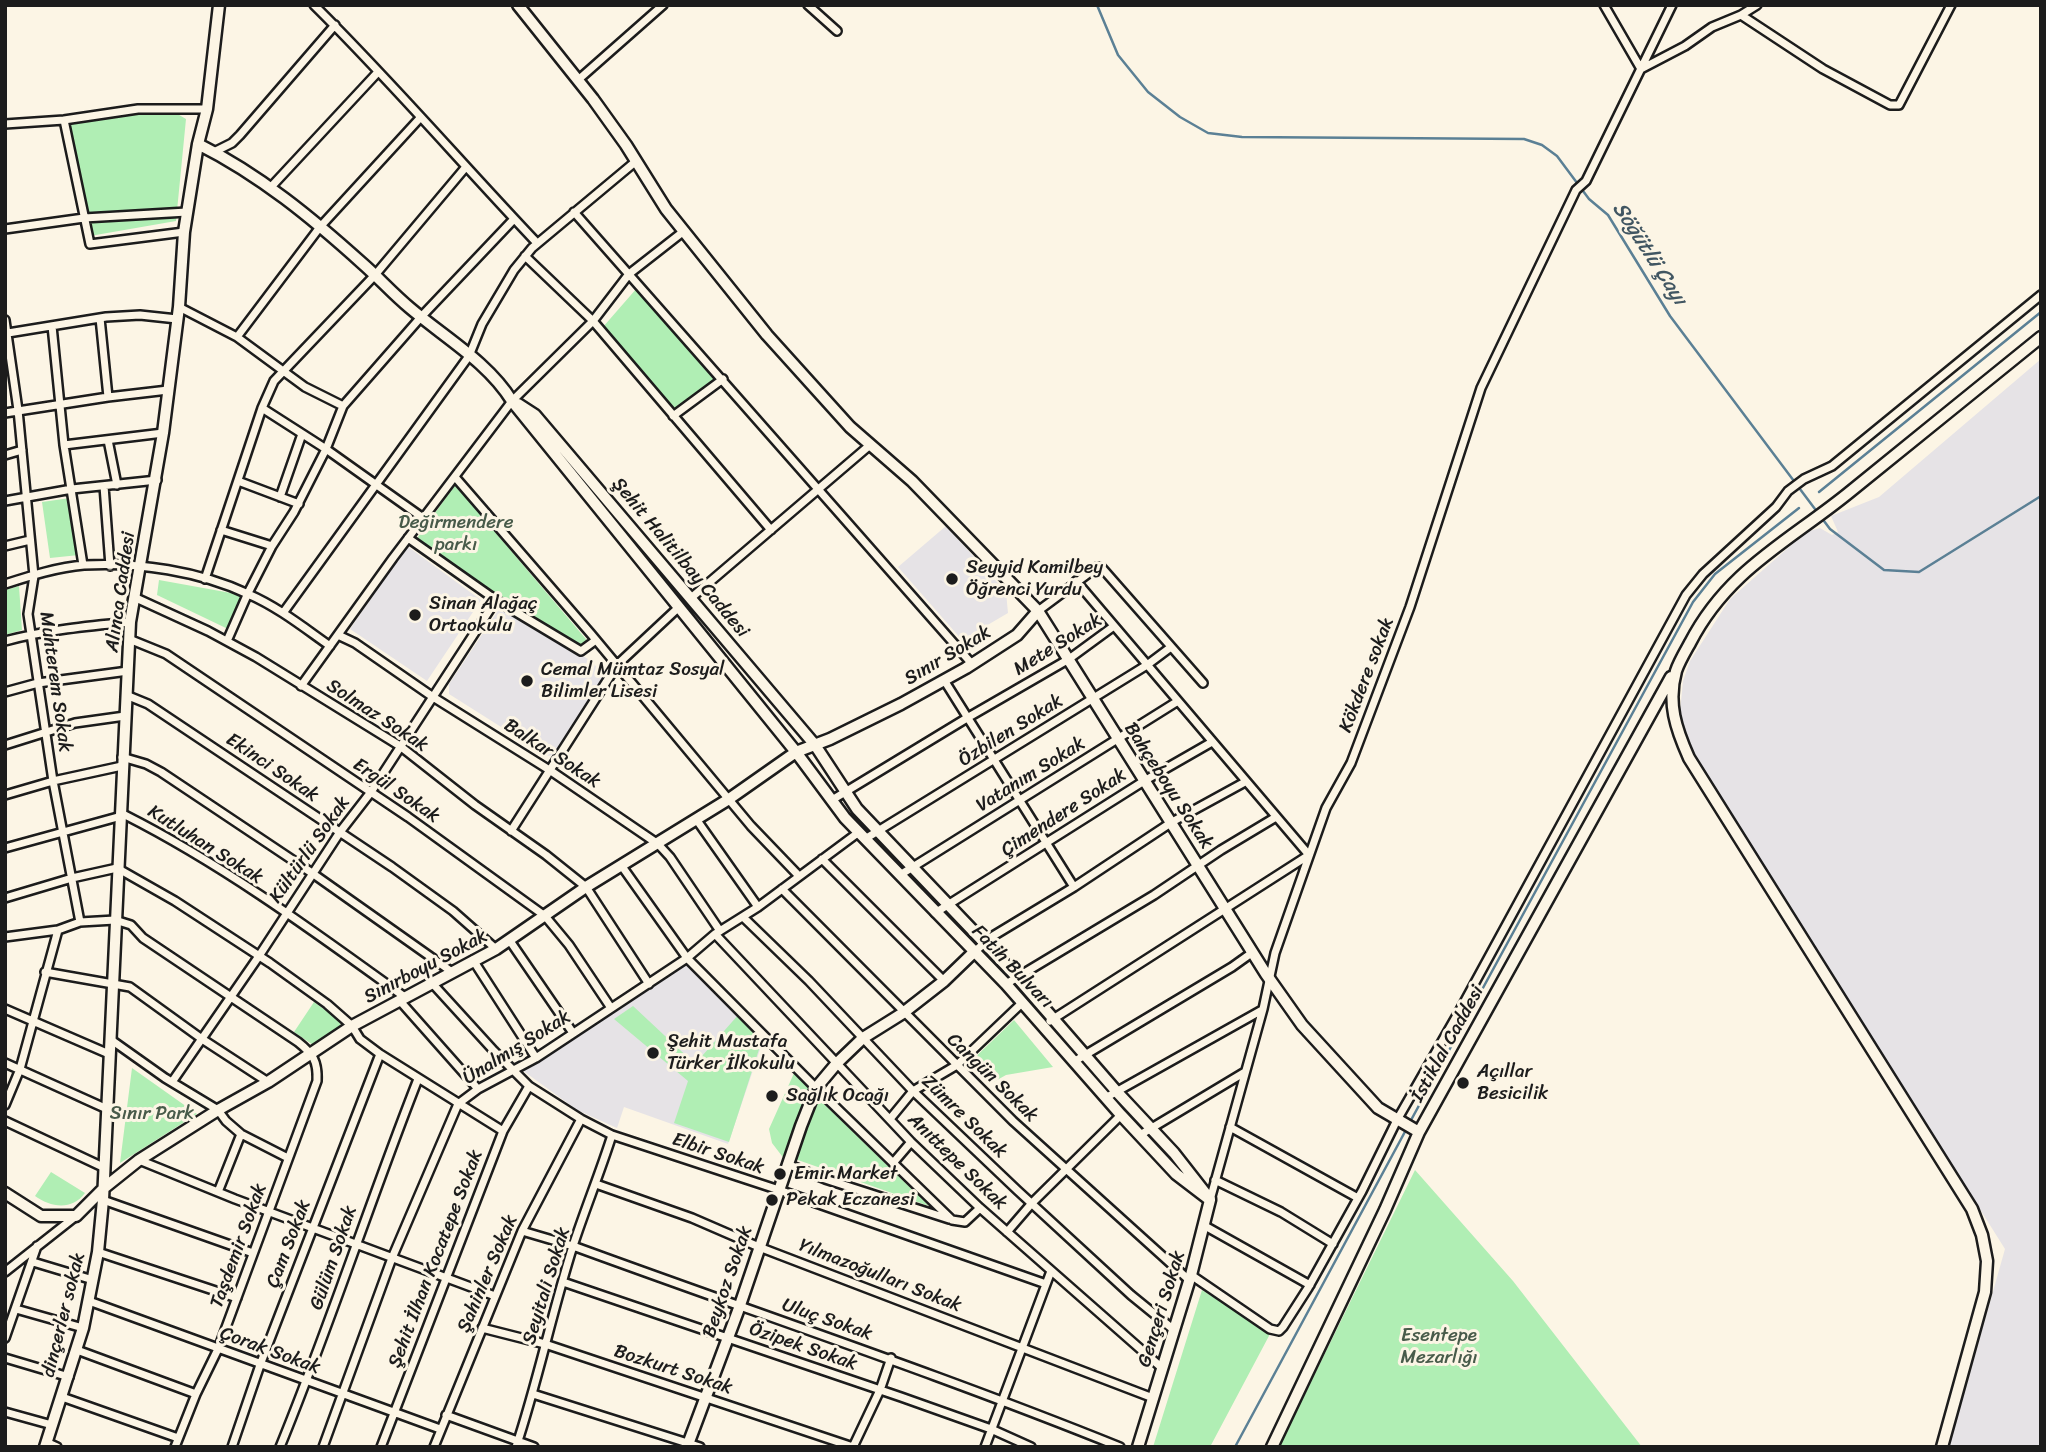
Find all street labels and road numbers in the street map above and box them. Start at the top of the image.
street label: Şehit Halitilbay Caddesi [606,473,754,643]
street label: Alınca Caddesi [101,530,141,654]
street label: Mete Sokak [1010,609,1106,681]
street label: Muhterem Sokak [34,610,76,754]
street label: Kökdere sokak [1335,614,1399,736]
street label: Sınır Sokak [901,621,995,691]
street label: Solmaz Sokak [322,675,432,757]
street label: Özbilen Sokak [955,690,1067,772]
street label: Balkar Sokak [499,714,605,794]
street label: Bahçeboyu Sokak [1119,718,1217,854]
street label: Ekinci Sokak [221,729,323,807]
street label: Vatanım Sokak [973,733,1089,817]
street label: Ergül Sokak [348,754,444,828]
street label: Çimendere Sokak [997,764,1131,862]
street label: Kültürlü Sokak [265,792,355,908]
street label: Kutluhan Sokak [143,800,267,890]
street label: Fatih Bulvarı [967,920,1057,1014]
street label: Sınırboyu Sokak [360,925,492,1009]
street label: İstiklal Caddesi [1407,982,1489,1106]
street label: Ünalmış Sokak [459,1006,575,1090]
street label: Cangün Sokak [942,1029,1042,1127]
street label: Zümre Sokak [917,1071,1011,1163]
street label: Anıttepe Sokak [903,1109,1011,1215]
street label: Elbir Sokak [669,1128,767,1180]
street label: Şehit İlhan Kocatepe Sokak [384,1147,488,1371]
street label: Taşdemir Sokak [206,1181,272,1311]
street label: Çam Sokak [262,1197,316,1291]
street label: Gülüm Sokak [306,1203,362,1313]
street label: Şahinler Sokak [453,1212,523,1336]
street label: Beykoz Sokak [698,1223,758,1341]
street label: Seyitali Sokak [518,1225,576,1347]
street label: Yılmazoğulları Sokak [795,1234,965,1318]
street label: Gençeri Sokak [1134,1248,1190,1370]
street label: dinçerler sokak [37,1250,91,1380]
street label: Uluç Sokak [779,1294,875,1346]
street label: Özipek Sokak [746,1318,860,1376]
street label: Çorak Sokak [217,1322,323,1380]
street label: Bozkurt Sokak [611,1340,735,1400]

